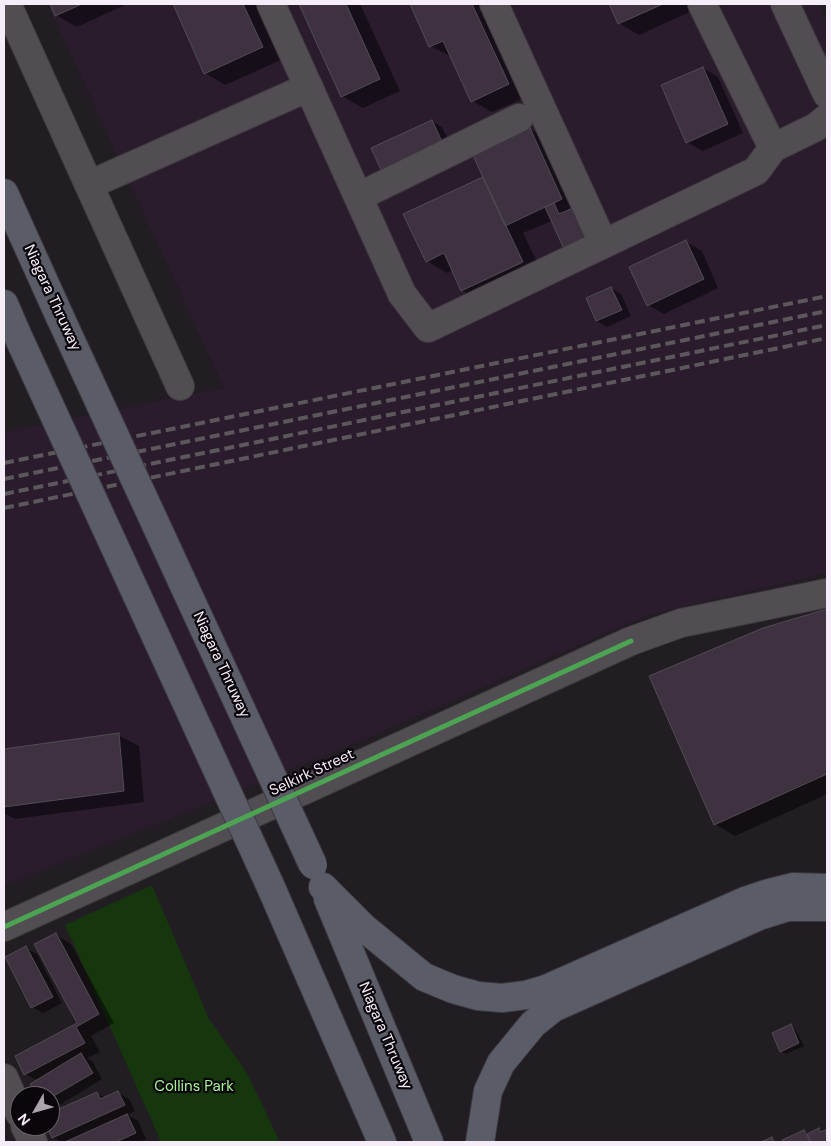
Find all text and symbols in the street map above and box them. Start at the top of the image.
street label: Niagara Thruway [20,242,84,354]
street label: Niagara Thruway [189,609,253,721]
street label: Selkirk Street [267,746,357,800]
street label: Niagara Thruway [354,980,416,1092]
park label: Collins Park [154,1078,234,1096]
north arrow [10,1086,60,1136]
text: N [14,1110,34,1129]

